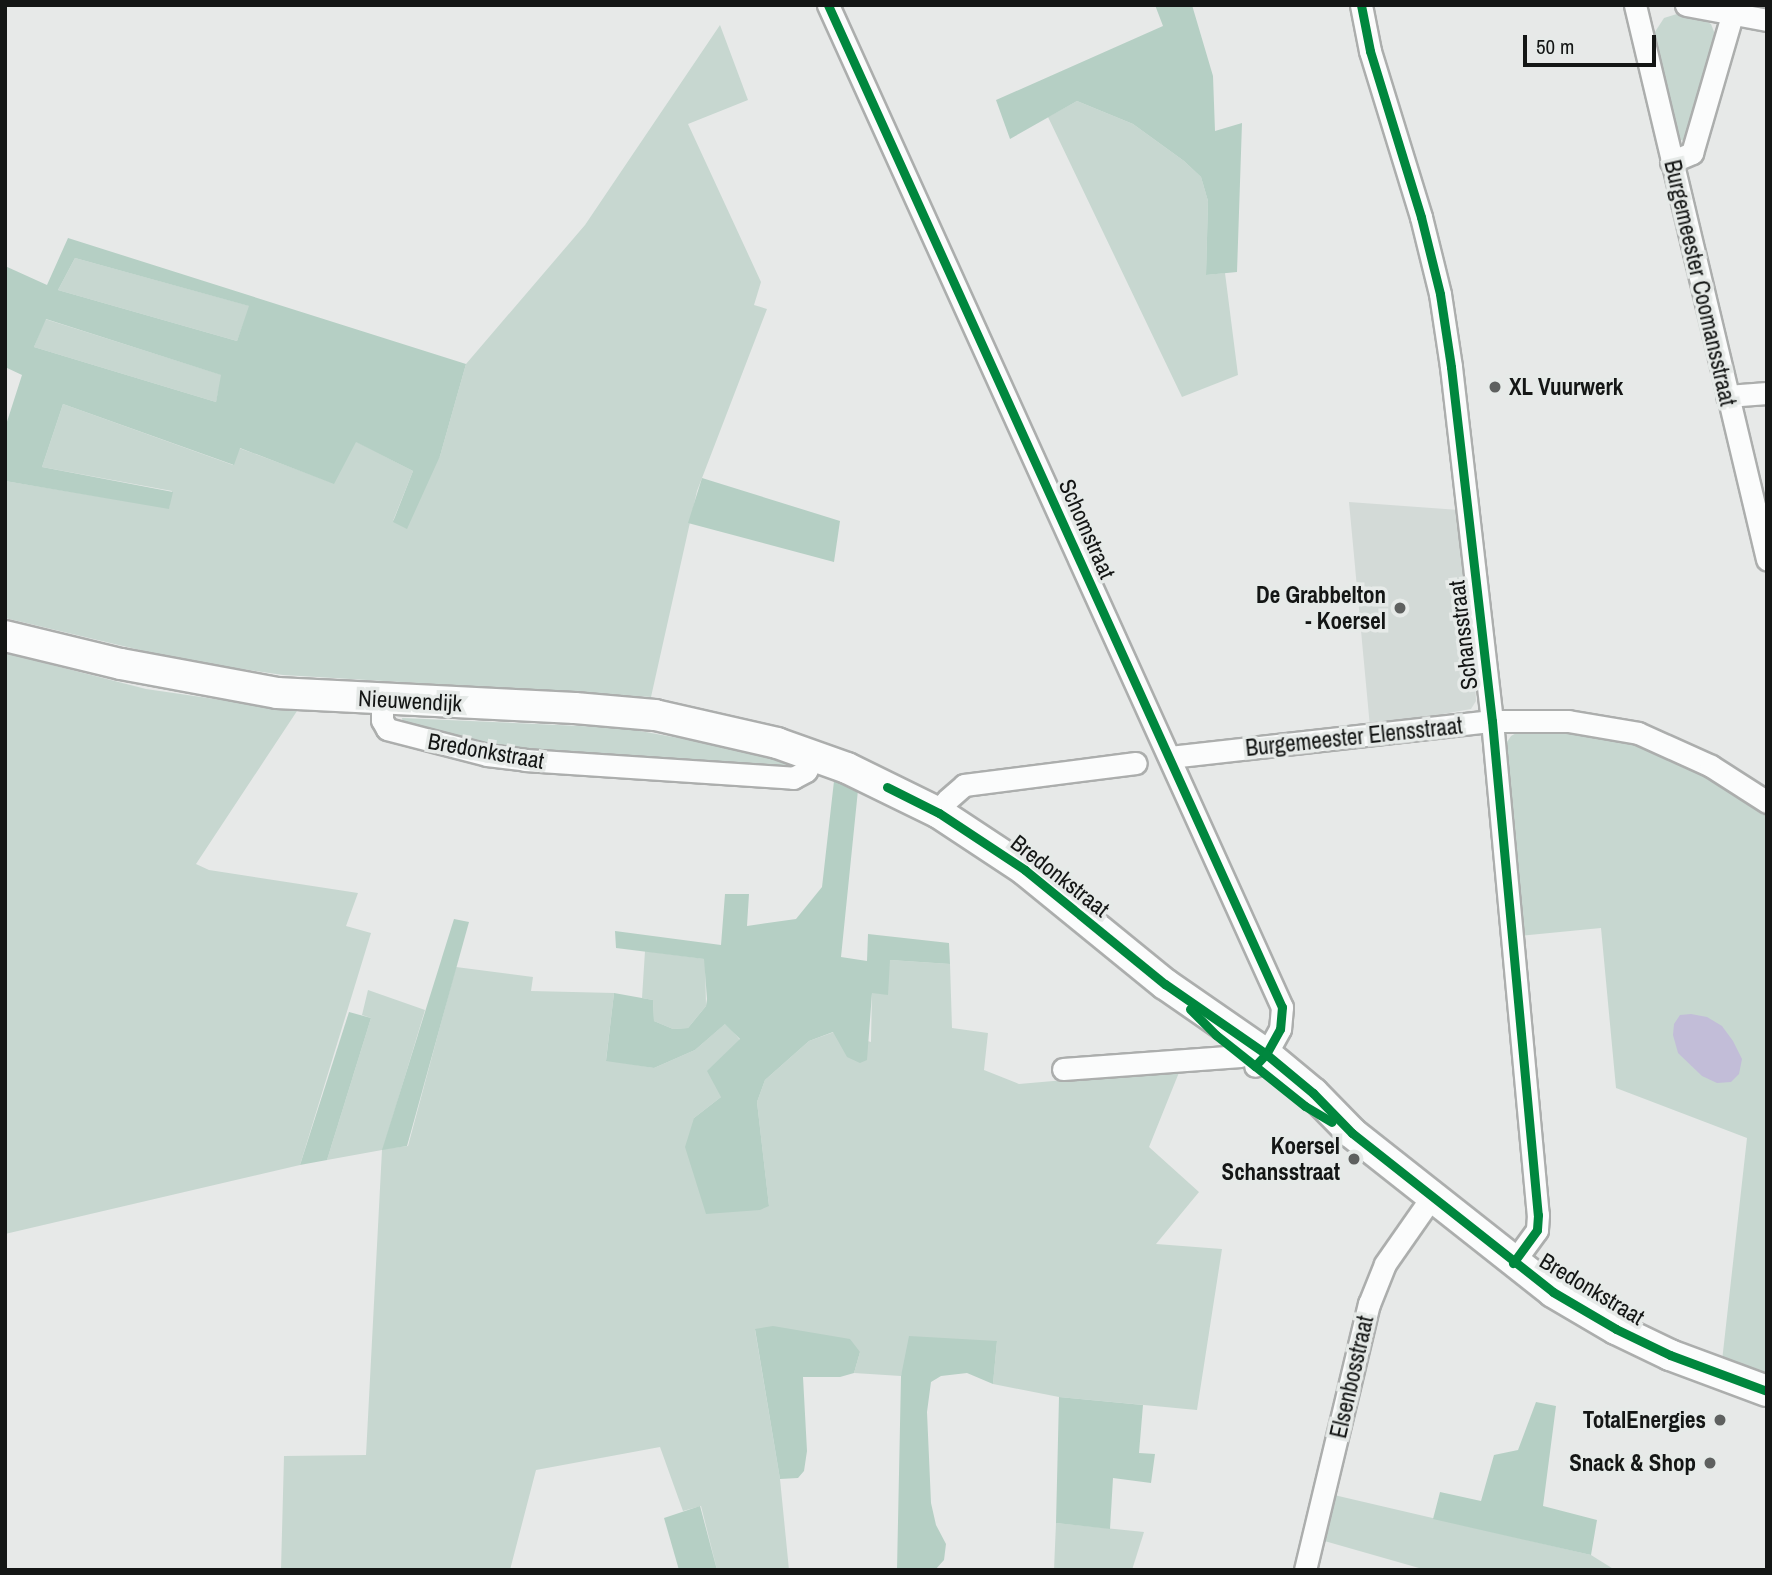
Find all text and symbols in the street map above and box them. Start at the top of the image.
scale bar [1527,21,1660,65]
text: 50 m [1536,32,1574,61]
street label: Burgemeester Coomansstraat [1658,157,1742,409]
place label: XL Vuurwerk [1509,373,1624,401]
marker: XL Vuurwerk [1487,379,1503,395]
street label: Schomstraat [1053,475,1121,583]
street label: Schansstraat [1443,579,1483,691]
place label: De Grabbelton - Koersel [1256,581,1386,635]
marker: De Grabbelton - Koersel [1392,600,1408,616]
street label: Nieuwendijk [357,685,463,717]
street label: Burgemeester Elensstraat [1244,712,1464,762]
street label: Bredonkstraat [426,727,546,775]
street label: Bredonkstraat [1005,829,1115,923]
place label: Koersel Schansstraat [1222,1132,1340,1186]
marker: Koersel Schansstraat [1346,1151,1362,1167]
street label: Bredonkstraat [1535,1247,1649,1331]
street label: Elsenbosstraat [1325,1313,1379,1441]
place label: TotalEnergies [1583,1406,1706,1434]
marker: TotalEnergies [1712,1412,1728,1428]
place label: Snack & Shop [1569,1449,1696,1477]
marker: Snack & Shop [1702,1455,1718,1471]

